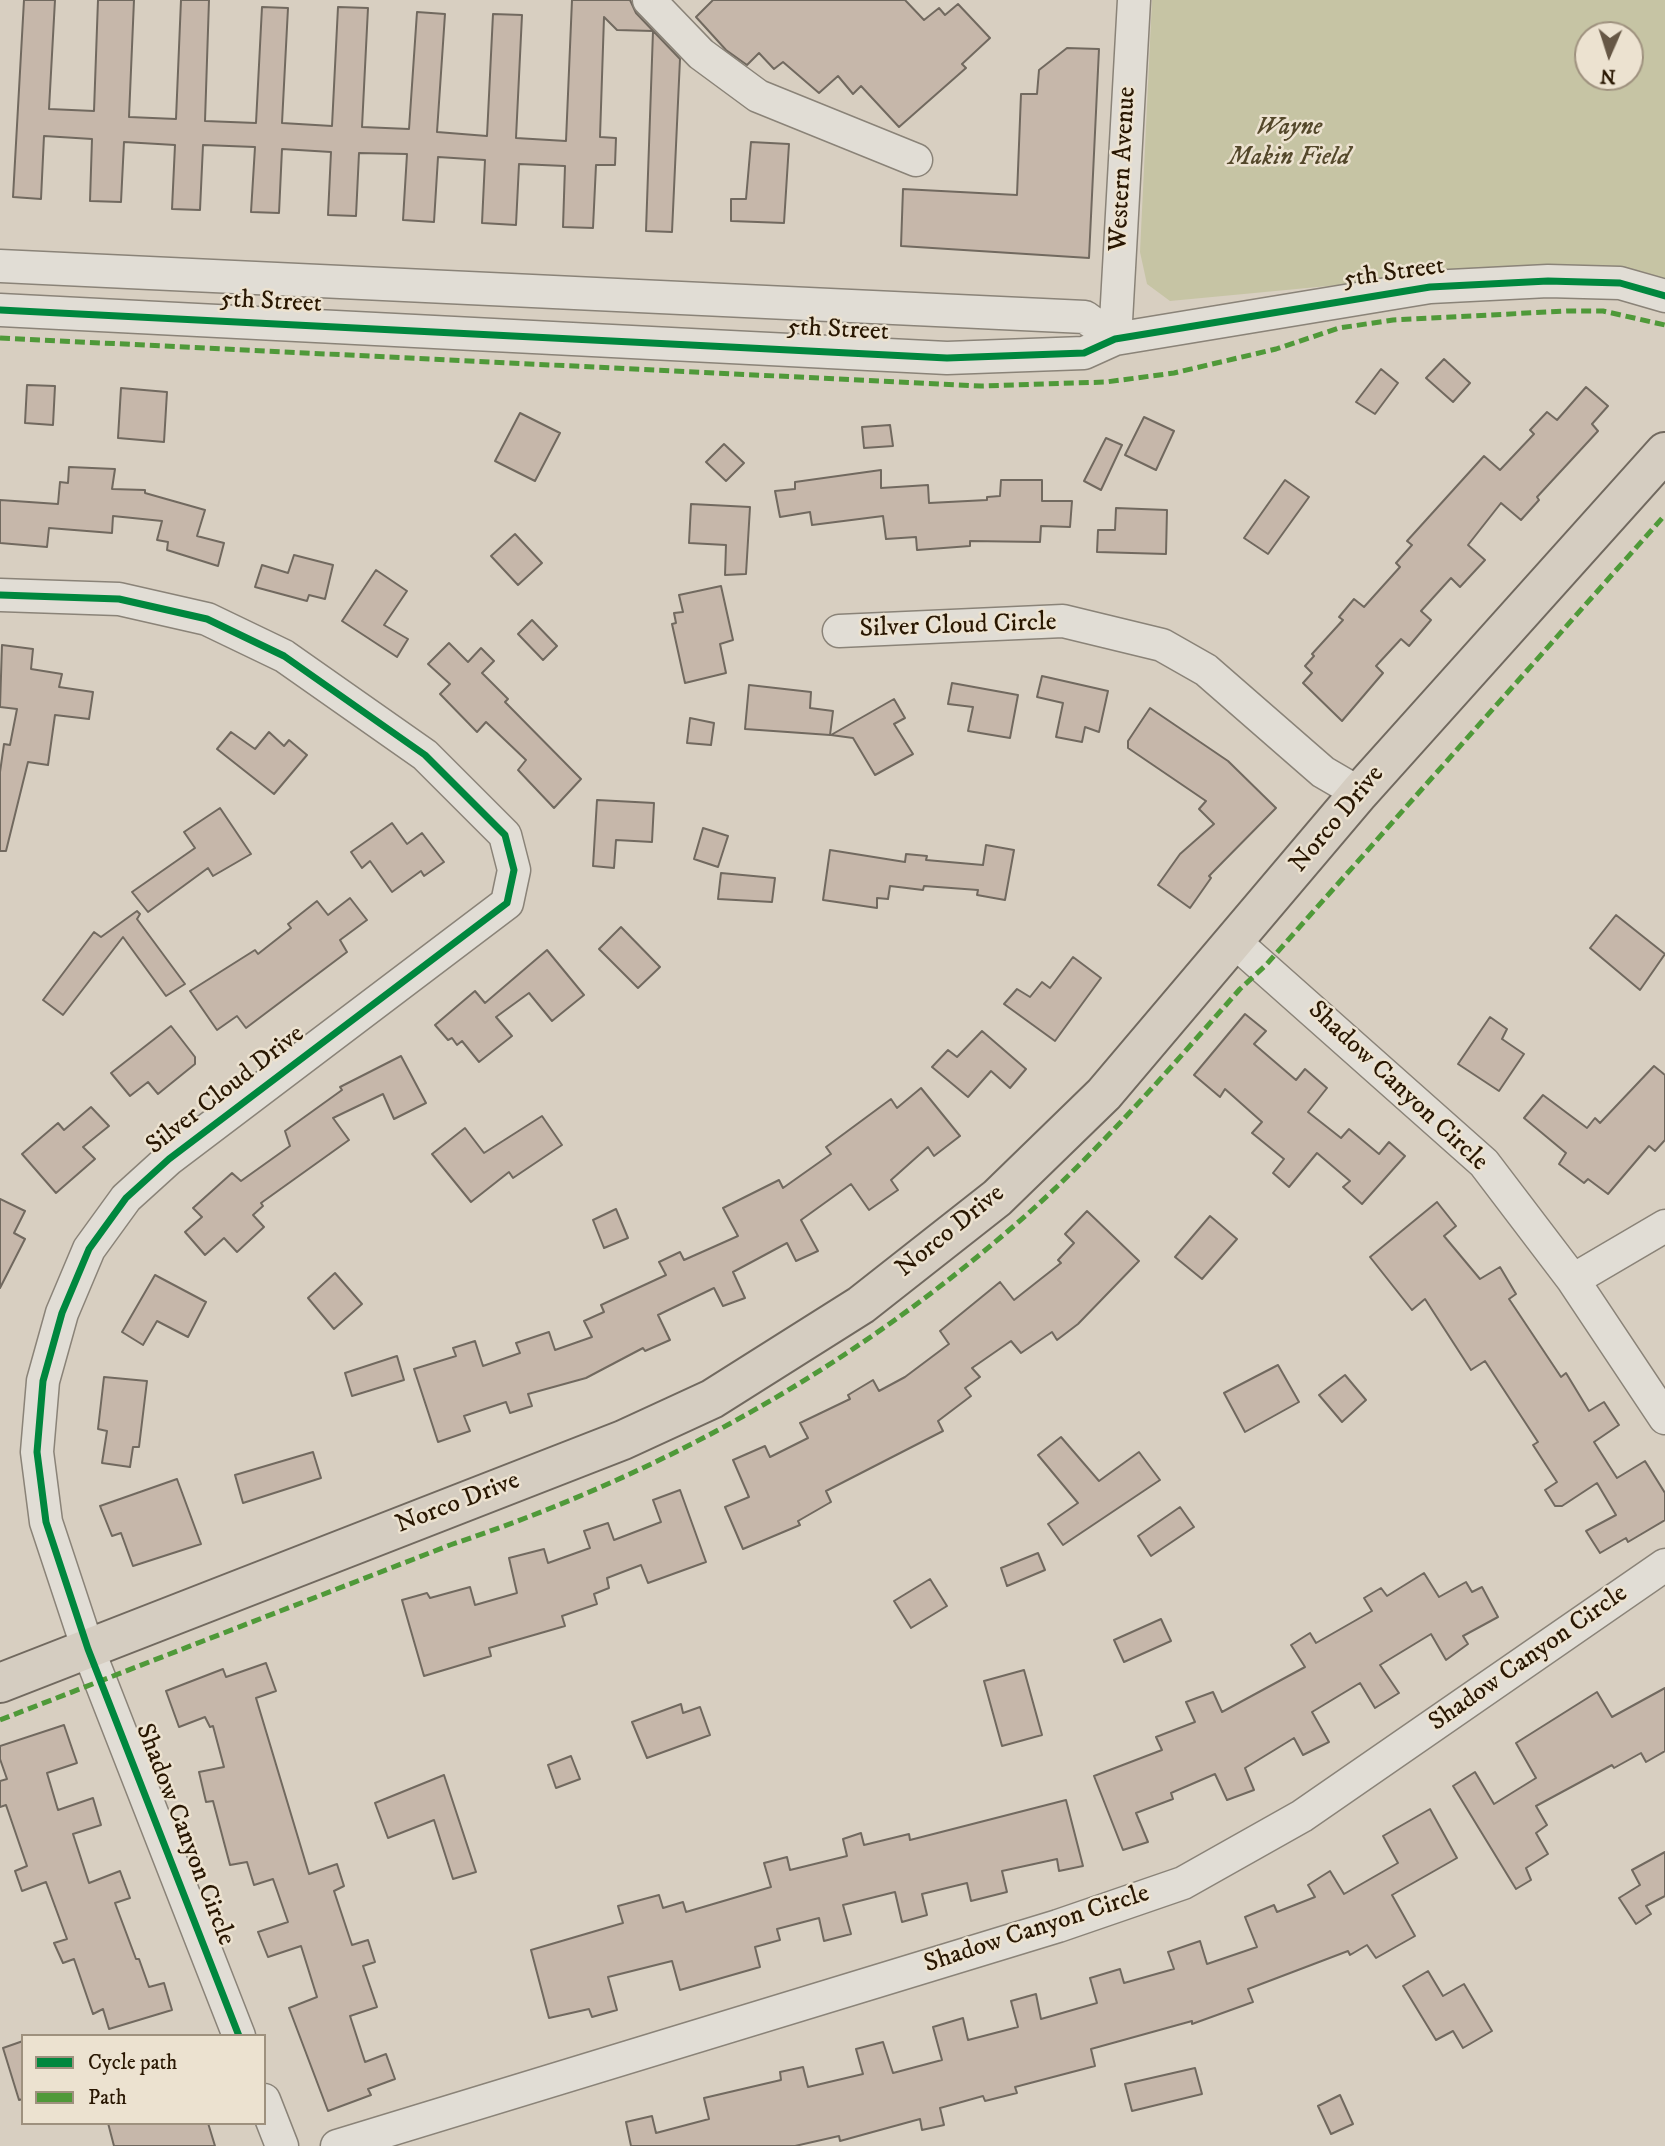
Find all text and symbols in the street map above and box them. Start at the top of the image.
north arrow [1574,21,1644,91]
text: N [1600,64,1616,87]
street label: Western Avenue [1104,86,1144,252]
park label: Wayne Makin Field [1228,113,1350,174]
street label: 5th Street [1341,251,1447,297]
street label: 5th Street [219,285,323,321]
street label: 5th Street [786,313,890,349]
street label: Silver Cloud Circle [859,608,1057,646]
street label: Norco Drive [1284,760,1392,880]
street label: Shadow Canyon Circle [1300,995,1494,1179]
street label: Silver Cloud Drive [141,1020,311,1162]
street label: Norco Drive [891,1179,1011,1285]
street label: Norco Drive [392,1466,524,1542]
street label: Shadow Canyon Circle [1424,1579,1634,1739]
street label: Shadow Canyon Circle [127,1720,241,1950]
street label: Shadow Canyon Circle [920,1879,1154,1981]
legend [21,2034,266,2125]
text: Cycle path [88,2050,177,2076]
text: Path [88,2085,127,2111]

